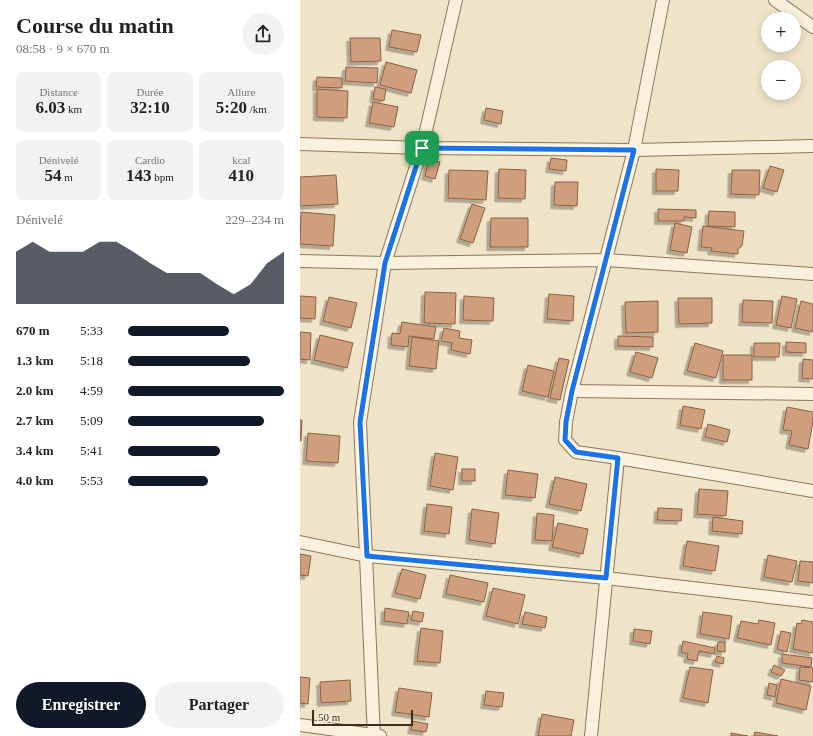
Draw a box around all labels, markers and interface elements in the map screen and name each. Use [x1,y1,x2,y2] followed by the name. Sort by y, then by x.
[761,12,801,100] map controls
[761,12,801,52] button: +
[16,13,174,38] text: Course du matin
[242,13,284,55] button: share
[16,41,110,56] text: 08:58 · 9 × 670 m
[761,60,801,100] button: −
[39,86,78,98] text: Distance
[137,86,163,98] text: Durée
[227,86,255,98] text: Allure
[35,98,65,117] text: 6.03
[130,98,170,117] text: 32:10
[216,98,247,117] text: 5:20
[65,103,82,115] text: km
[247,103,267,115] text: /km
[405,131,439,165] pin
[411,137,433,159] icon: arrive
[39,154,79,166] text: Dénivelé
[135,154,165,166] text: Cardio
[232,154,250,166] text: kcal
[45,166,62,185] text: 54
[126,166,152,185] text: 143
[229,166,254,185] text: 410
[62,171,73,183] text: m
[152,171,174,183] text: bpm
[16,212,63,227] text: Dénivelé
[225,212,284,227] text: 229–234 m
[16,323,50,338] text: 670 m
[80,323,103,338] text: 5:33
[16,353,54,368] text: 1.3 km
[80,353,103,368] text: 5:18
[16,383,54,398] text: 2.0 km
[80,383,103,398] text: 4:59
[16,413,54,428] text: 2.7 km
[80,413,103,428] text: 5:09
[16,443,54,458] text: 3.4 km
[80,443,103,458] text: 5:41
[16,473,54,488] text: 4.0 km
[80,473,103,488] text: 5:53
[16,682,146,728] button: Enregistrer
[154,682,284,728] button: Partager
[312,708,413,727] scale bar
[318,711,340,723] text: 50 m

